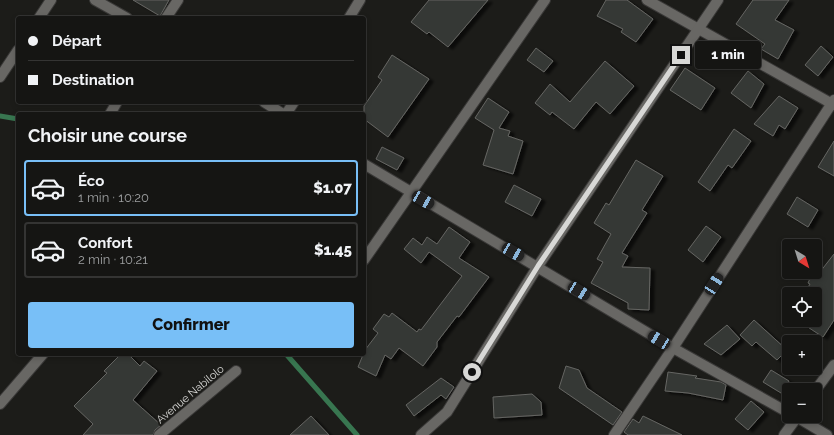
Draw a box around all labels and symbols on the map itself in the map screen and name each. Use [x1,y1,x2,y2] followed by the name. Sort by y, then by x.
[695,41,761,69] callout: 1 min
[672,46,690,64] route end
[410,189,436,211] car
[782,239,822,279] north arrow
[500,241,526,263] car
[702,271,726,297] car
[566,280,592,302] car
[646,329,672,351] car
[154,362,227,426] street label: Avenue Nabilolo
[463,363,481,381] route start

